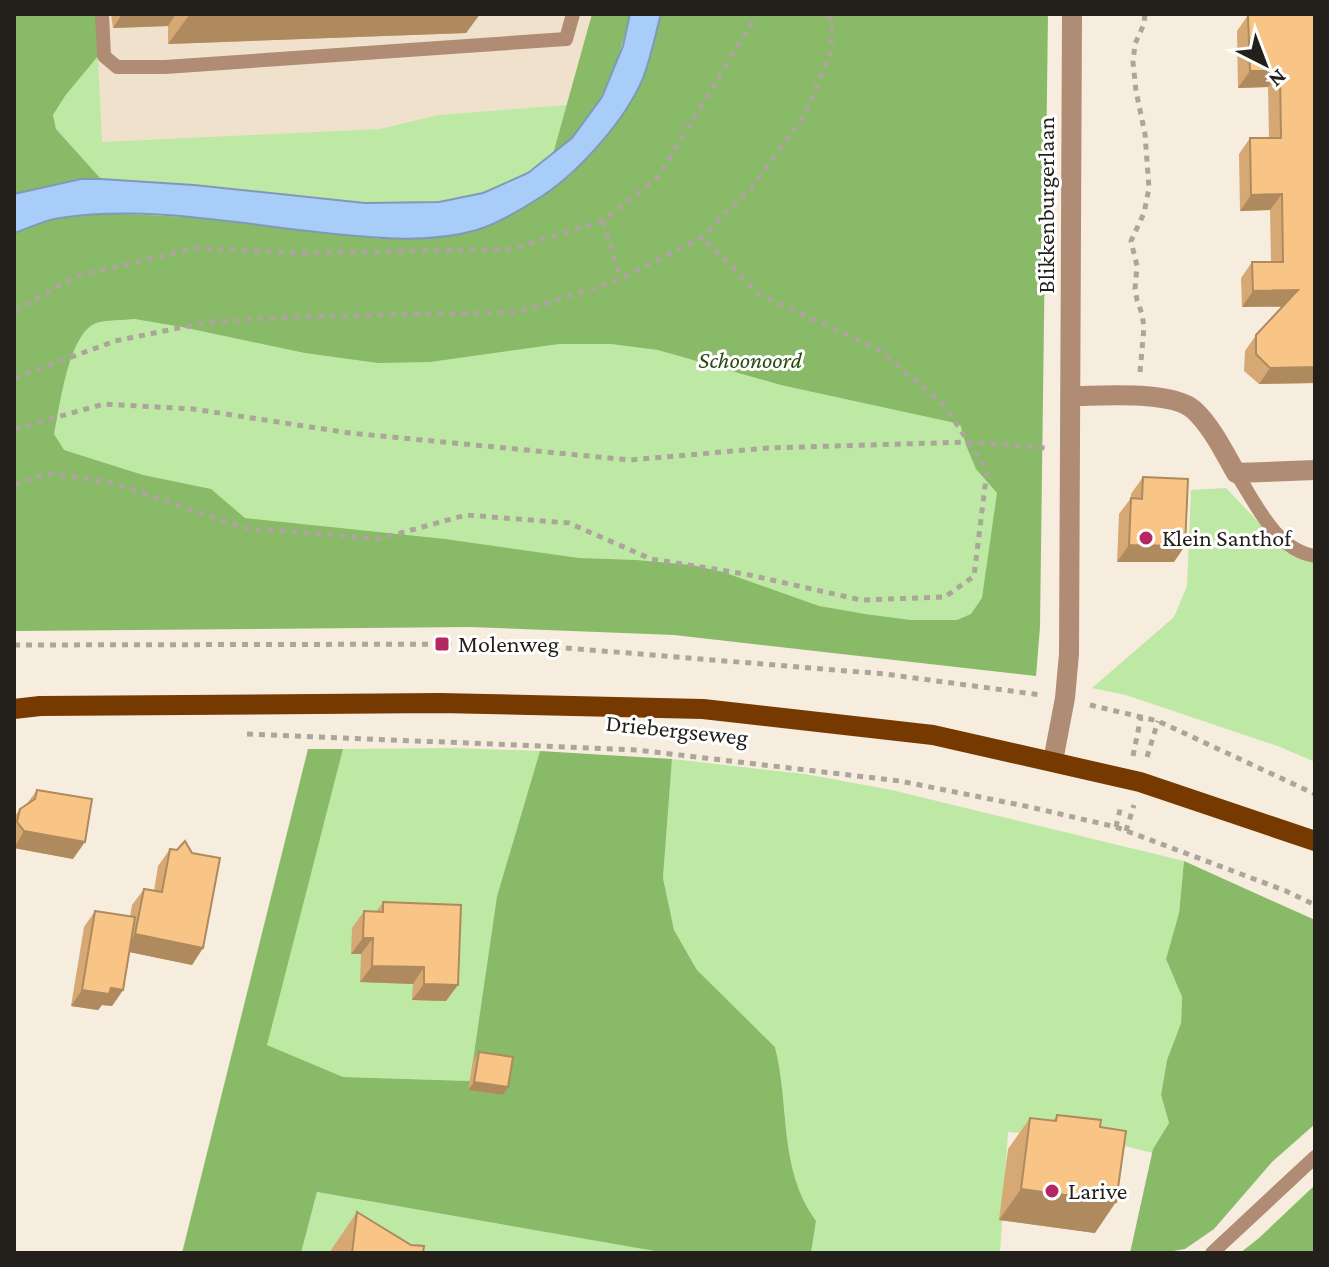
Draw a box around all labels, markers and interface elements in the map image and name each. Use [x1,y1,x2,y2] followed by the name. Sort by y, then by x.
[1225,24,1305,104] north arrow
[1264,64,1292,93] text: N
[1032,116,1059,293] street label: Blikkenburgerlaan
[698,346,802,373] park label: Schoonoord
[1162,524,1293,551] place label: Klein Santhof
[1137,529,1155,547] marker: Klein Santhof
[458,630,560,657] place label: Molenweg
[433,635,451,653] marker: Molenweg
[604,709,750,750] street label: Driebergseweg
[1068,1177,1127,1204] place label: Larive
[1043,1182,1061,1200] marker: Larive

